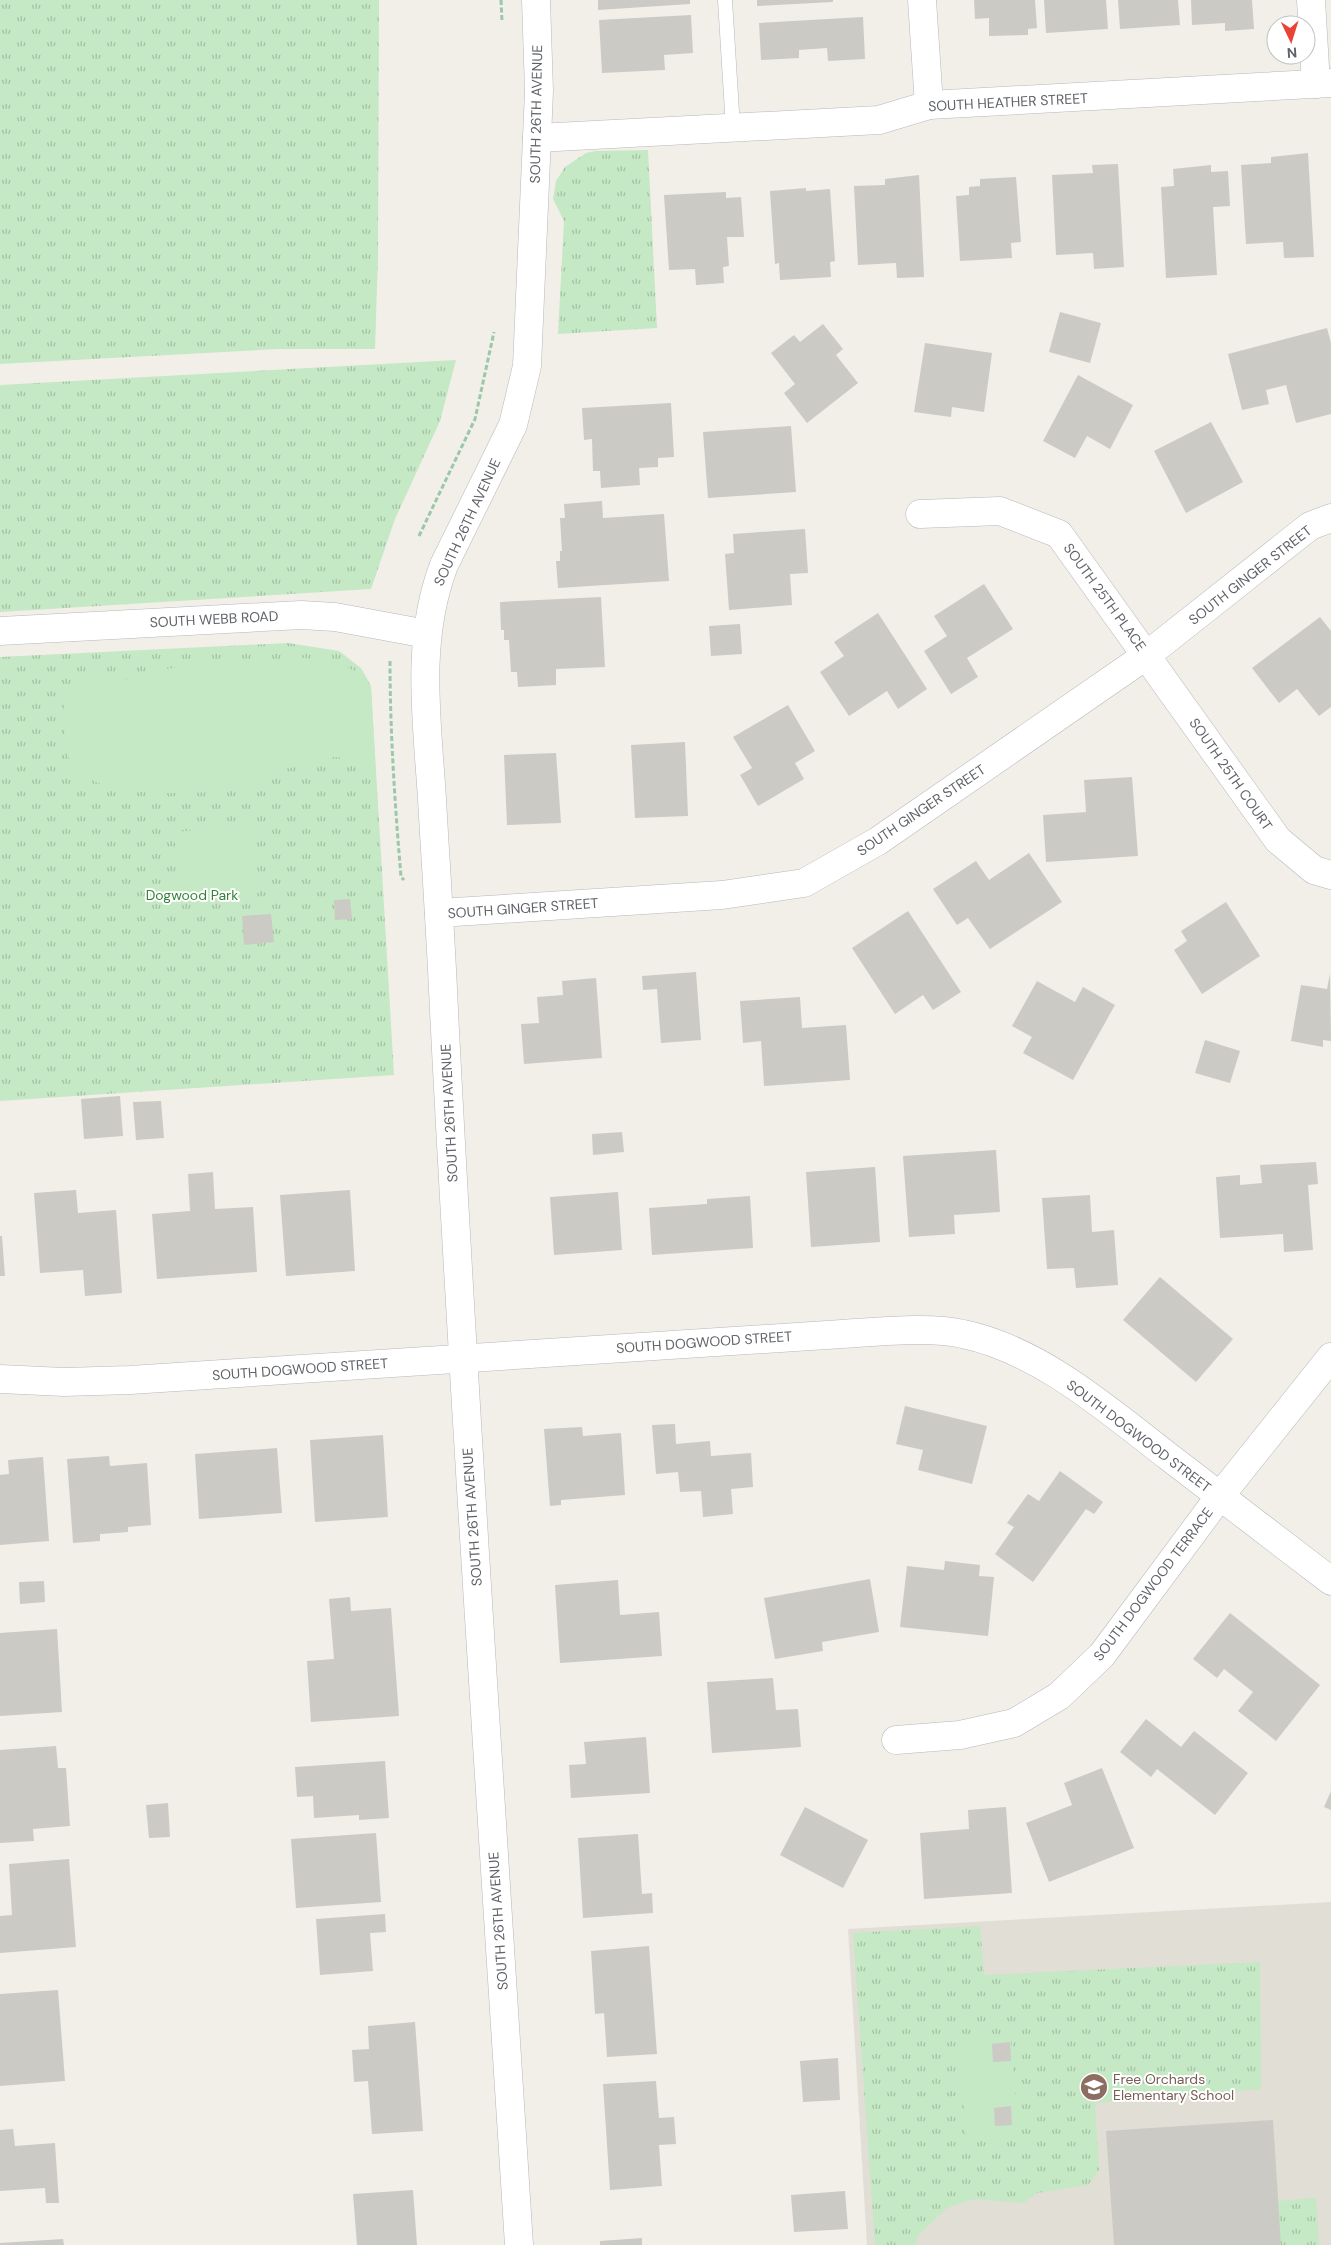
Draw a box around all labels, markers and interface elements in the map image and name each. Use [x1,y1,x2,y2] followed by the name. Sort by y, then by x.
[1266,15,1316,65] north arrow
[526,44,546,183] street label: SOUTH 26TH AVENUE
[1286,44,1298,62] text: N
[928,89,1088,115] street label: SOUTH HEATHER STREET
[430,455,505,589] street label: SOUTH 26TH AVENUE
[1185,521,1315,629] street label: SOUTH GINGER STREET
[1060,540,1150,654] street label: SOUTH 25TH PLACE
[149,607,279,631] street label: SOUTH WEBB ROAD
[1186,714,1277,834] street label: SOUTH 25TH COURT
[853,760,989,860] street label: SOUTH GINGER STREET
[146,886,238,904] park label: Dogwood Park
[447,894,599,922] street label: SOUTH GINGER STREET
[436,1043,462,1183] street label: SOUTH 26TH AVENUE
[615,1327,793,1357] street label: SOUTH DOGWOOD STREET
[211,1354,389,1384] street label: SOUTH DOGWOOD STREET
[1063,1376,1215,1496] street label: SOUTH DOGWOOD STREET
[458,1447,486,1587] street label: SOUTH 26TH AVENUE
[1089,1504,1217,1664] street label: SOUTH DOGWOOD TERRACE
[484,1851,512,1991] street label: SOUTH 26TH AVENUE
[1113,2070,1234,2104] place label: Free Orchards Elementary School
[1079,2072,1109,2102] school or university icon: Free Orchards Elementary School

